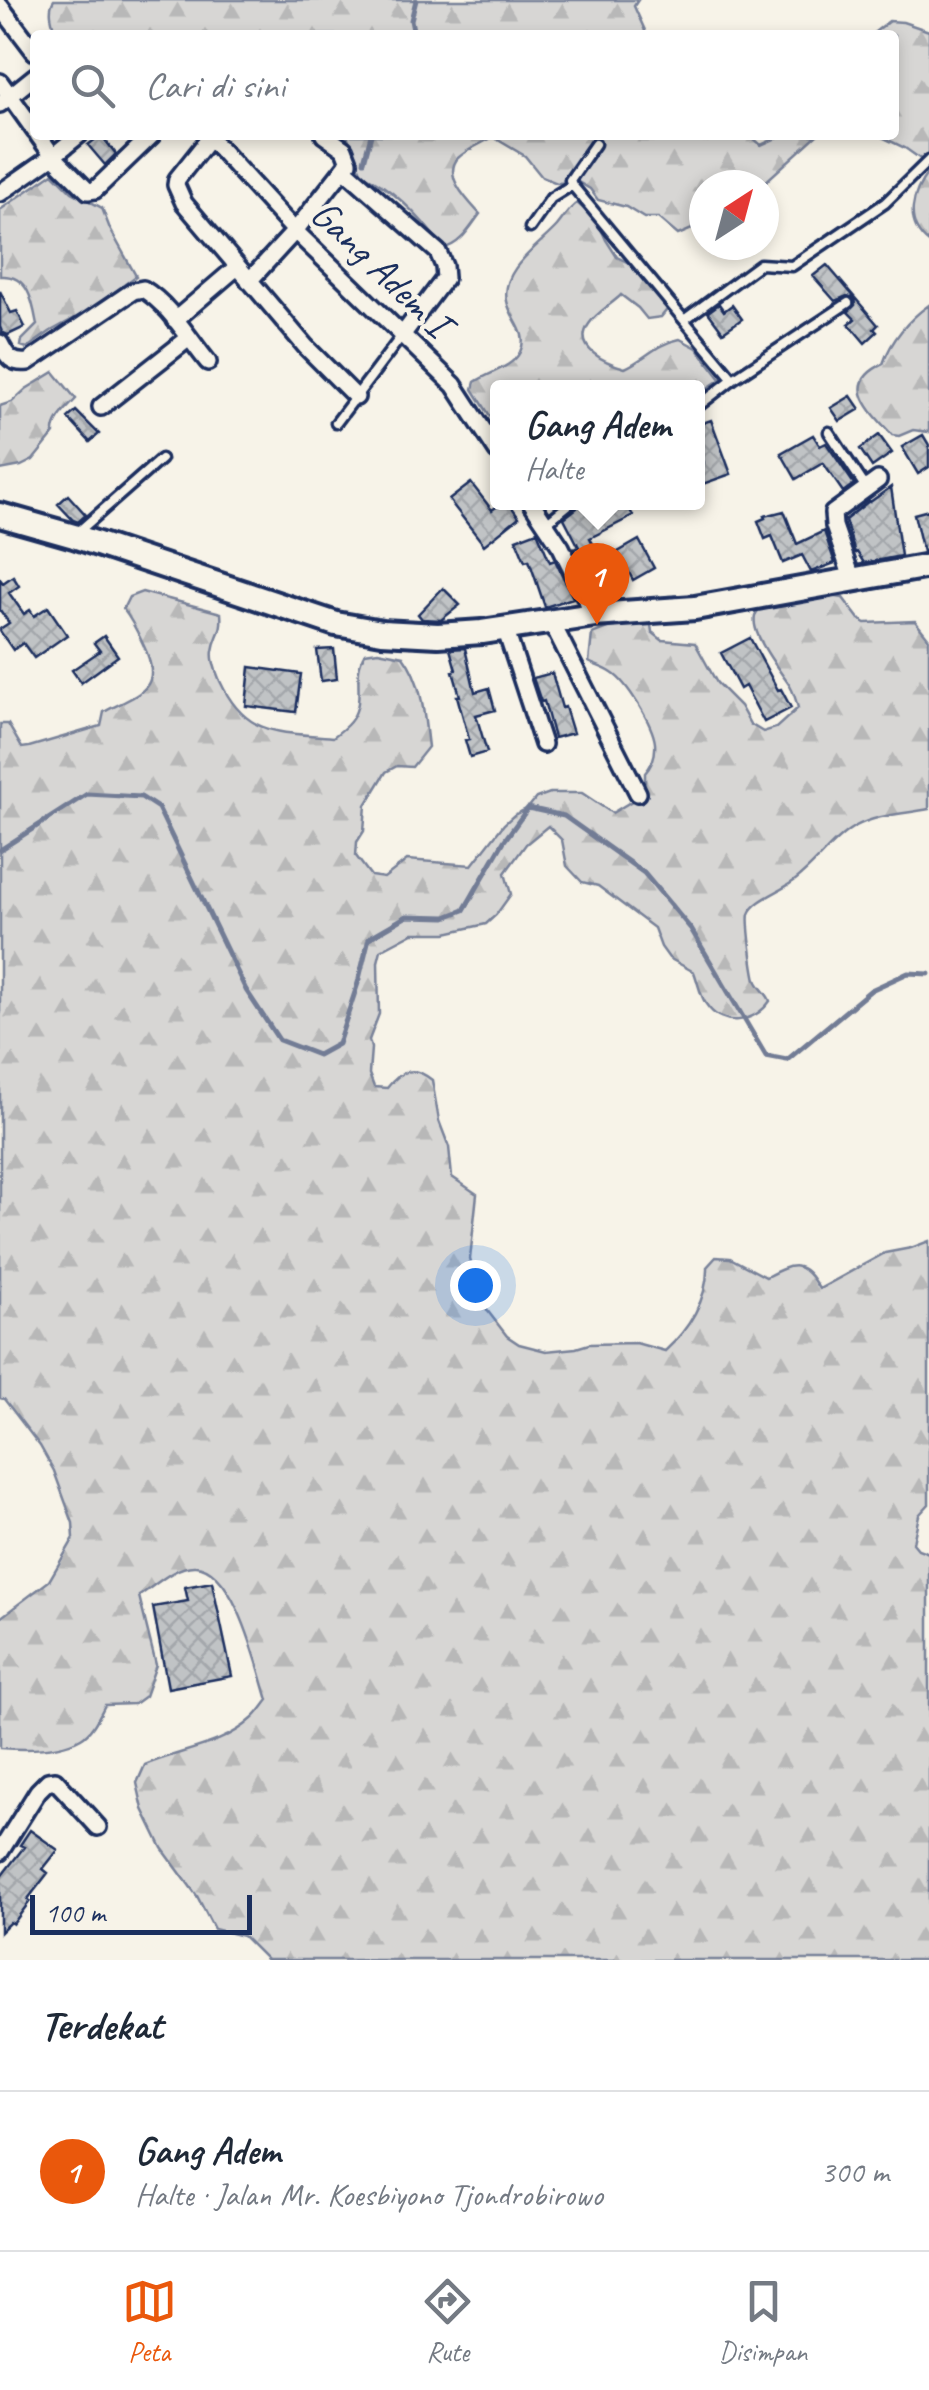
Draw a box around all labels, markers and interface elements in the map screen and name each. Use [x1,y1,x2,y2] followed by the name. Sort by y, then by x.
[30,30,899,140] search box
[65,58,120,113] icon: search
[145,62,285,109] text: Cari di sini
[689,170,779,260] north arrow
[300,189,467,353] street label: Gang Adem I
[490,380,705,510] popup
[525,401,670,448] text: Gang Adem
[525,448,583,489] text: Halte
[564,542,630,625] pin: 1
[450,1260,501,1311] your location
[30,1890,252,1934] scale bar
[45,1895,105,1930] text: 100 m
[40,1999,163,2052] text: Terdekat
[135,2127,280,2174] text: Gang Adem
[65,2151,80,2192] text: 1
[820,2151,889,2192] text: 300 m
[135,2174,603,2215] text: Halte · Jalan Mr. Koesbiyono Tjondrobirowo
[122,2274,177,2369] tab: Peta
[420,2274,475,2369] tab: Rute
[719,2274,807,2369] tab: Disimpan

